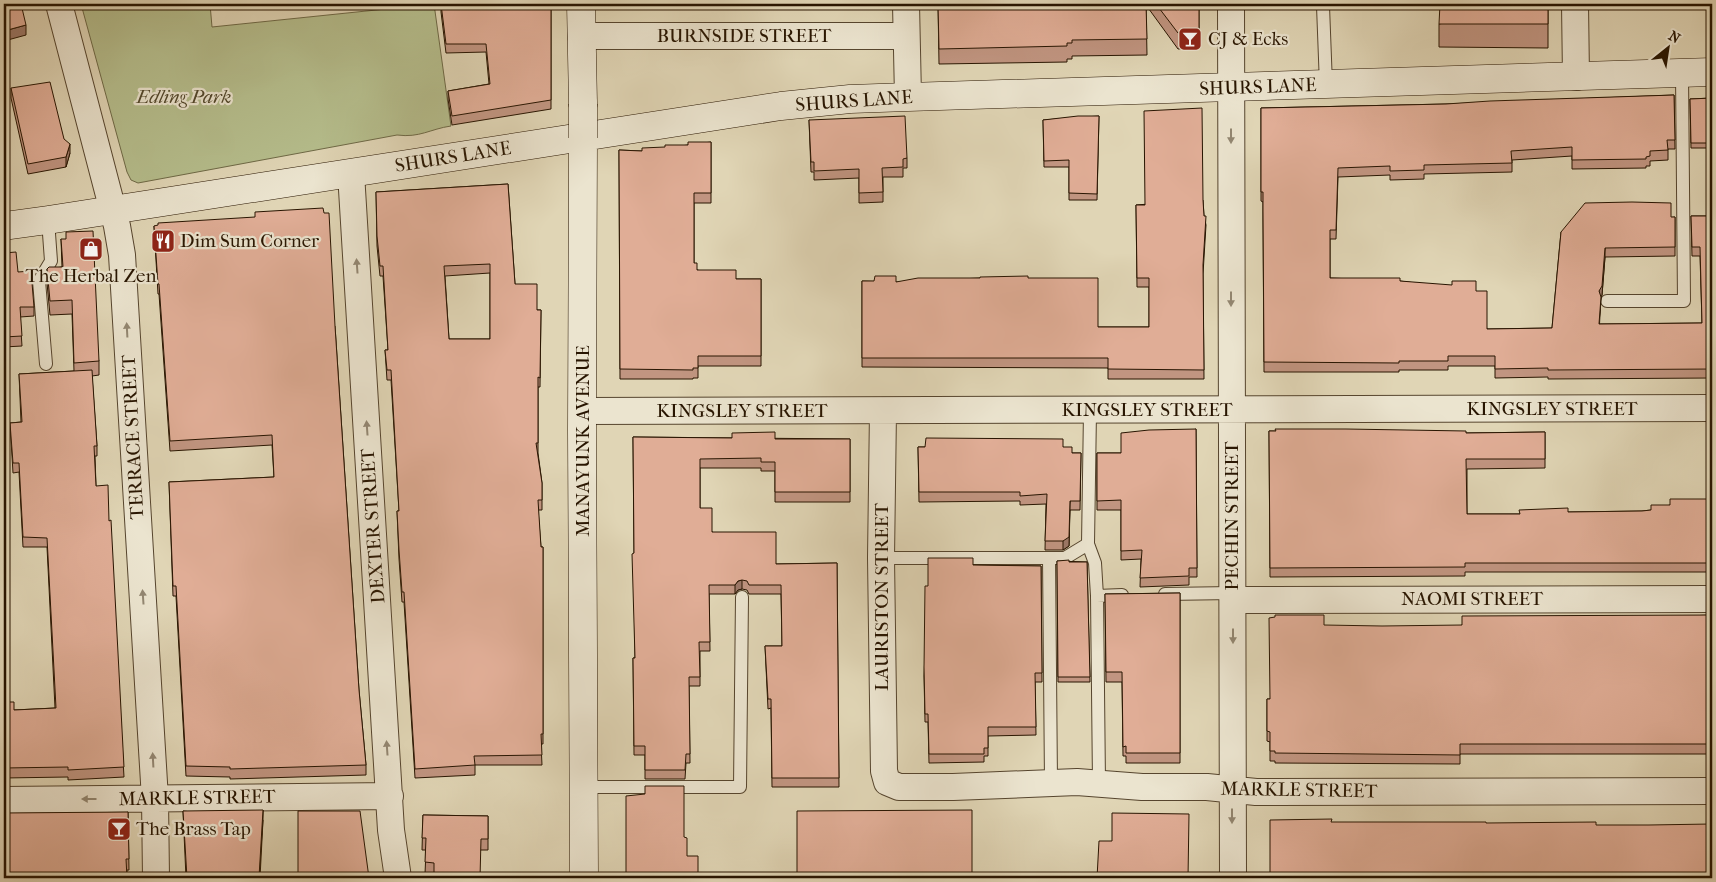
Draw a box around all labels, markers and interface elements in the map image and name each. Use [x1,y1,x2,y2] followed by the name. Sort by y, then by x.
[1644,22,1694,72] north arrow
[657,25,831,47] street label: BURNSIDE STREET
[1177,26,1203,52] bar icon: CJ & Ecks
[1665,27,1683,47] text: N
[1208,28,1288,50] place label: CJ & Ecks
[1199,74,1317,100] street label: SHURS LANE
[136,86,232,108] park label: Edling Park
[795,86,914,116] street label: SHURS LANE
[1227,128,1235,144] one-way arrow
[393,137,513,177] street label: SHURS LANE
[150,228,176,254] restaurant icon: Dim Sum Corner
[180,230,320,252] place label: Dim Sum Corner
[78,236,104,262] shop icon: The Herbal Zen
[352,258,360,274] one-way arrow
[26,265,156,287] place label: The Herbal Zen
[1228,291,1236,307] one-way arrow
[122,322,130,338] one-way arrow
[572,345,594,537] street label: MANAYUNK AVENUE
[118,354,148,520] street label: TERRACE STREET
[1466,398,1638,420] street label: KINGSLEY STREET
[1061,399,1233,421] street label: KINGSLEY STREET
[656,400,828,422] street label: KINGSLEY STREET
[362,420,370,436] one-way arrow
[1221,441,1243,591] street label: PECHIN STREET
[357,448,389,604] street label: DEXTER STREET
[871,503,893,691] street label: LAURISTON STREET
[1401,588,1543,610] street label: NAOMI STREET
[139,589,147,605] one-way arrow
[1229,628,1237,644] one-way arrow
[382,739,390,755] one-way arrow
[148,751,156,767] one-way arrow
[1220,778,1378,802] street label: MARKLE STREET
[118,786,276,810] street label: MARKLE STREET
[81,795,97,803] one-way arrow
[1228,808,1236,824] one-way arrow
[106,816,132,842] bar icon: The Brass Tap
[136,818,251,840] place label: The Brass Tap

